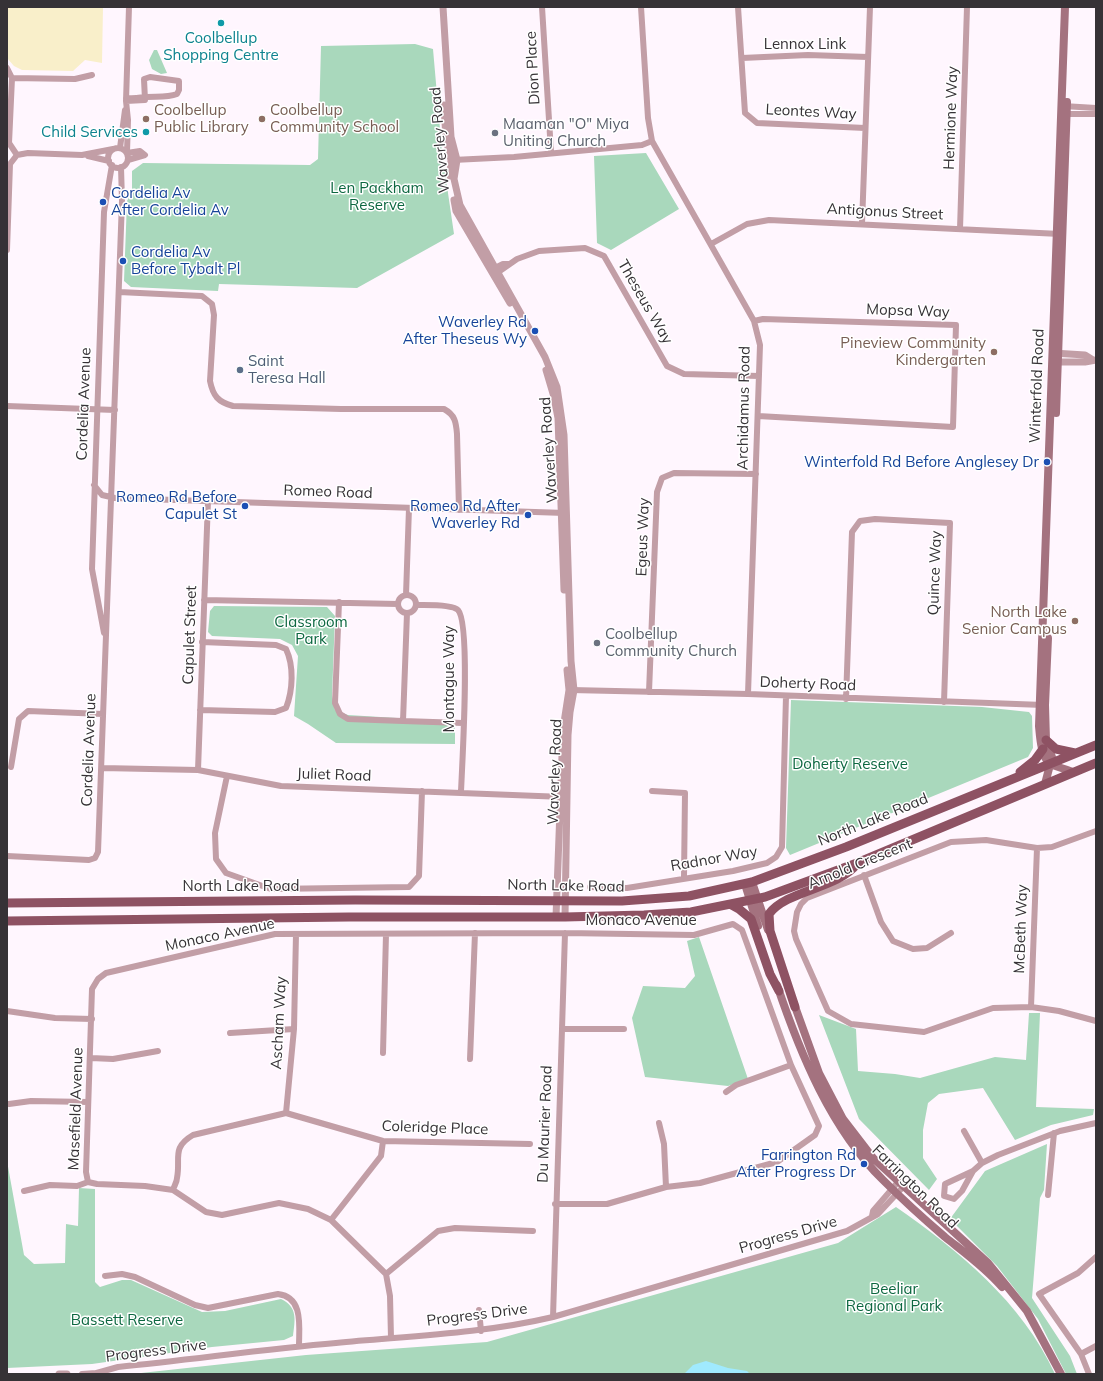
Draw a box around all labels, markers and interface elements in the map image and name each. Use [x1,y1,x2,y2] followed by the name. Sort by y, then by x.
[216,18,226,28] marker: Coolbellup Shopping Centre
[163,29,279,64] place label: Coolbellup Shopping Centre
[522,31,544,105] street label: Dion Place
[764,35,846,53] street label: Lennox Link
[940,66,962,170] street label: Hermione Way
[426,86,454,194] street label: Waverley Road
[154,101,249,136] place label: Coolbellup Public Library
[270,101,399,136] place label: Coolbellup Community School
[765,101,857,123] street label: Leontes Way
[141,114,151,124] marker: Coolbellup Public Library
[257,114,267,124] marker: Coolbellup Community School
[503,115,629,150] place label: Maaman "O" Miya Uniting Church
[41,123,138,141] place label: Child Services
[141,127,151,137] marker: Child Services
[490,128,500,138] marker: Maaman "O" Miya Uniting Church
[330,179,424,214] park label: Len Packham Reserve
[111,184,229,219] place label: Cordelia Av After Cordelia Av
[98,197,108,207] marker: Cordelia Av After Cordelia Av
[826,200,944,224] street label: Antigonus Street
[131,243,240,278] place label: Cordelia Av Before Tybalt Pl
[118,256,128,266] marker: Cordelia Av Before Tybalt Pl
[614,257,676,347] street label: Theseus Way
[866,301,950,321] street label: Mopsa Way
[403,313,527,348] place label: Waverley Rd After Theseus Wy
[530,326,540,336] marker: Waverley Rd After Theseus Wy
[1026,328,1048,444] street label: Winterfold Road
[840,334,986,369] place label: Pineview Community Kindergarten
[734,346,754,470] street label: Archidamus Road
[73,347,95,461] street label: Cordelia Avenue
[989,347,999,357] marker: Pineview Community Kindergarten
[248,352,326,387] place label: Saint Teresa Hall
[235,365,245,375] marker: Saint Teresa Hall
[536,396,562,504] street label: Waverley Road
[804,453,1039,471] place label: Winterfold Rd Before Anglesey Dr
[1042,457,1052,467] marker: Winterfold Rd Before Anglesey Dr
[283,481,373,503] street label: Romeo Road
[116,488,237,523] place label: Romeo Rd Before Capulet St
[410,497,520,532] place label: Romeo Rd After Waverley Rd
[633,497,653,577] street label: Egeus Way
[240,501,250,511] marker: Romeo Rd Before Capulet St
[523,510,533,520] marker: Romeo Rd After Waverley Rd
[925,530,945,616] street label: Quince Way
[179,585,201,685] street label: Capulet Street
[962,603,1067,638] place label: North Lake Senior Campus
[274,613,348,648] park label: Classroom Park
[1070,616,1080,626] marker: North Lake Senior Campus
[605,625,737,660] place label: Coolbellup Community Church
[440,626,458,732] street label: Montague Way
[592,638,602,648] marker: Coolbellup Community Church
[759,673,857,695] street label: Doherty Road
[78,693,100,807] street label: Cordelia Avenue
[544,718,566,826] street label: Waverley Road
[792,755,908,773] park label: Doherty Reserve
[296,765,372,785] street label: Juliet Road
[815,790,931,850] street label: North Lake Road
[805,835,915,893] street label: Arnold Crescent
[669,843,759,875] street label: Radnor Way
[507,876,625,896] street label: North Lake Road
[182,877,300,895] street label: North Lake Road
[1010,884,1032,974] street label: McBeth Way
[585,911,697,929] street label: Monaco Avenue
[164,915,276,955] street label: Monaco Avenue
[268,976,290,1070] street label: Ascham Way
[65,1047,87,1171] street label: Masefield Avenue
[534,1065,556,1183] street label: Du Maurier Road
[381,1117,489,1139] street label: Coleridge Place
[868,1141,962,1233] street label: Farrington Road
[736,1146,856,1181] place label: Farrington Rd After Progress Dr
[859,1159,869,1169] marker: Farrington Rd After Progress Dr
[737,1212,839,1258] street label: Progress Drive
[846,1280,942,1315] park label: Beeliar Regional Park
[426,1300,528,1330] street label: Progress Drive
[71,1311,183,1329] park label: Bassett Reserve
[105,1336,207,1366] street label: Progress Drive

